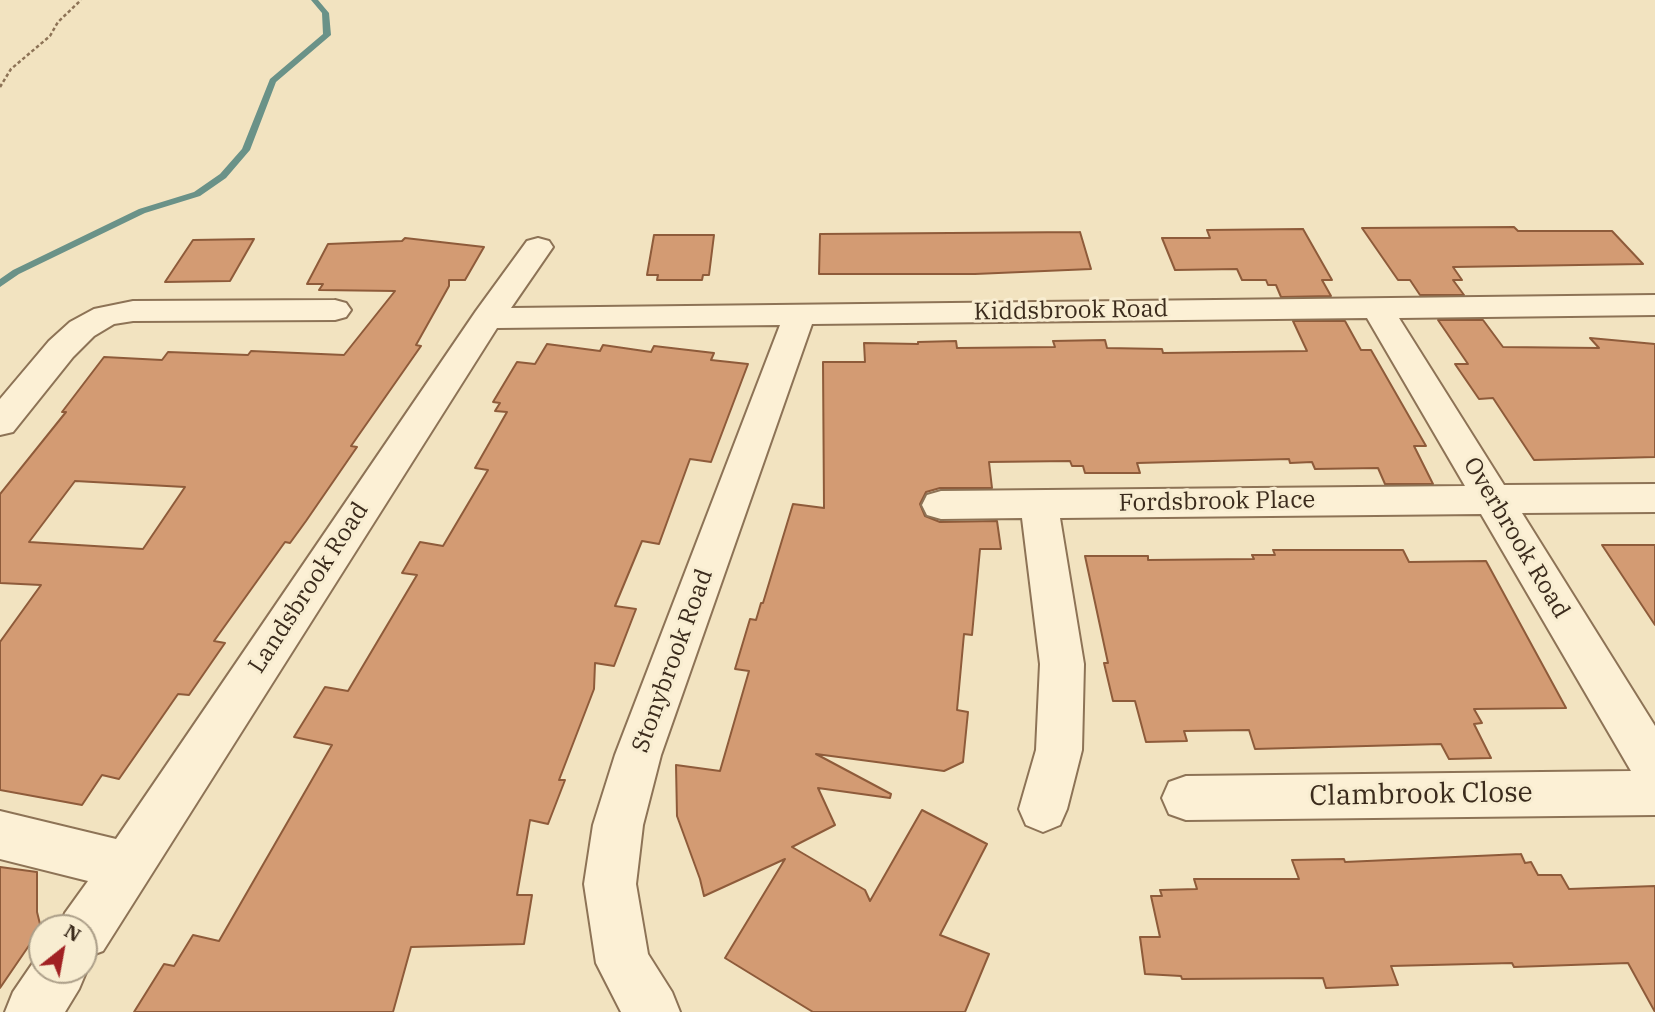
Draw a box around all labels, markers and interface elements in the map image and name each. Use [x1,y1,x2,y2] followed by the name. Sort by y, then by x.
[973,295,1169,327] street label: Kiddsbrook Road
[1457,452,1575,624] street label: Overbrook Road
[1118,486,1316,518] street label: Fordsbrook Place
[243,497,375,679] street label: Landsbrook Road
[626,565,720,757] street label: Stonybrook Road
[1309,776,1533,814] street label: Clambrook Close
[28,914,98,984] north arrow
[60,919,85,947] text: N

